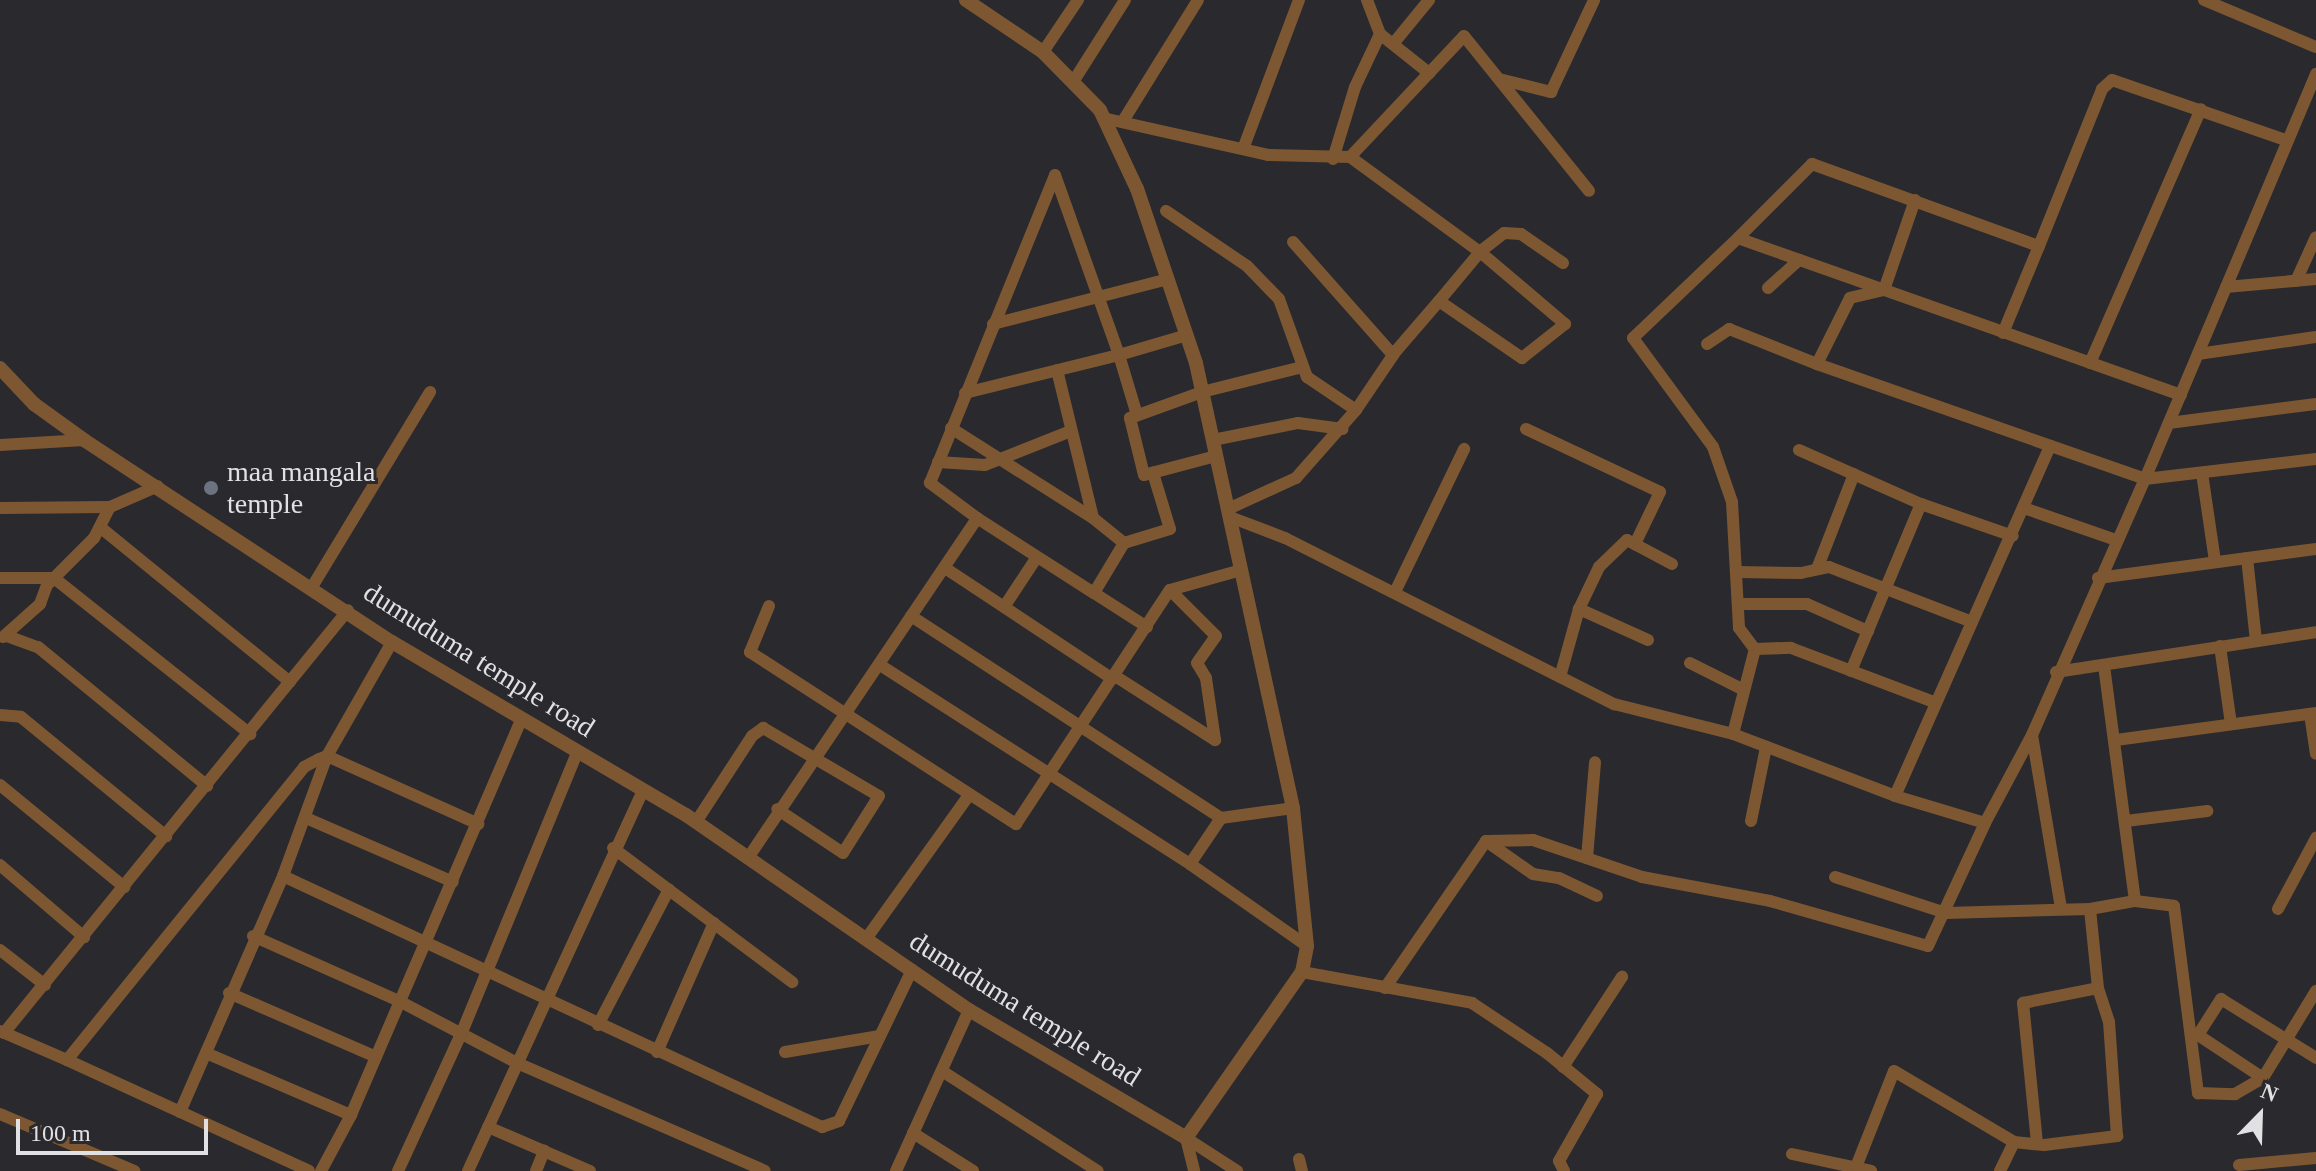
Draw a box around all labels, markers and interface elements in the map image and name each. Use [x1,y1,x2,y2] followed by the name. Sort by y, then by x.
[227,455,375,521] place label: maa mangala temple
[202,479,220,497] marker: maa mangala temple
[357,575,601,745] street label: dumuduma temple road
[903,924,1147,1094] street label: dumuduma temple road
[2220,1075,2300,1155] north arrow
[2257,1078,2282,1107] text: N
[20,1103,212,1153] scale bar
[30,1120,91,1146] text: 100 m

